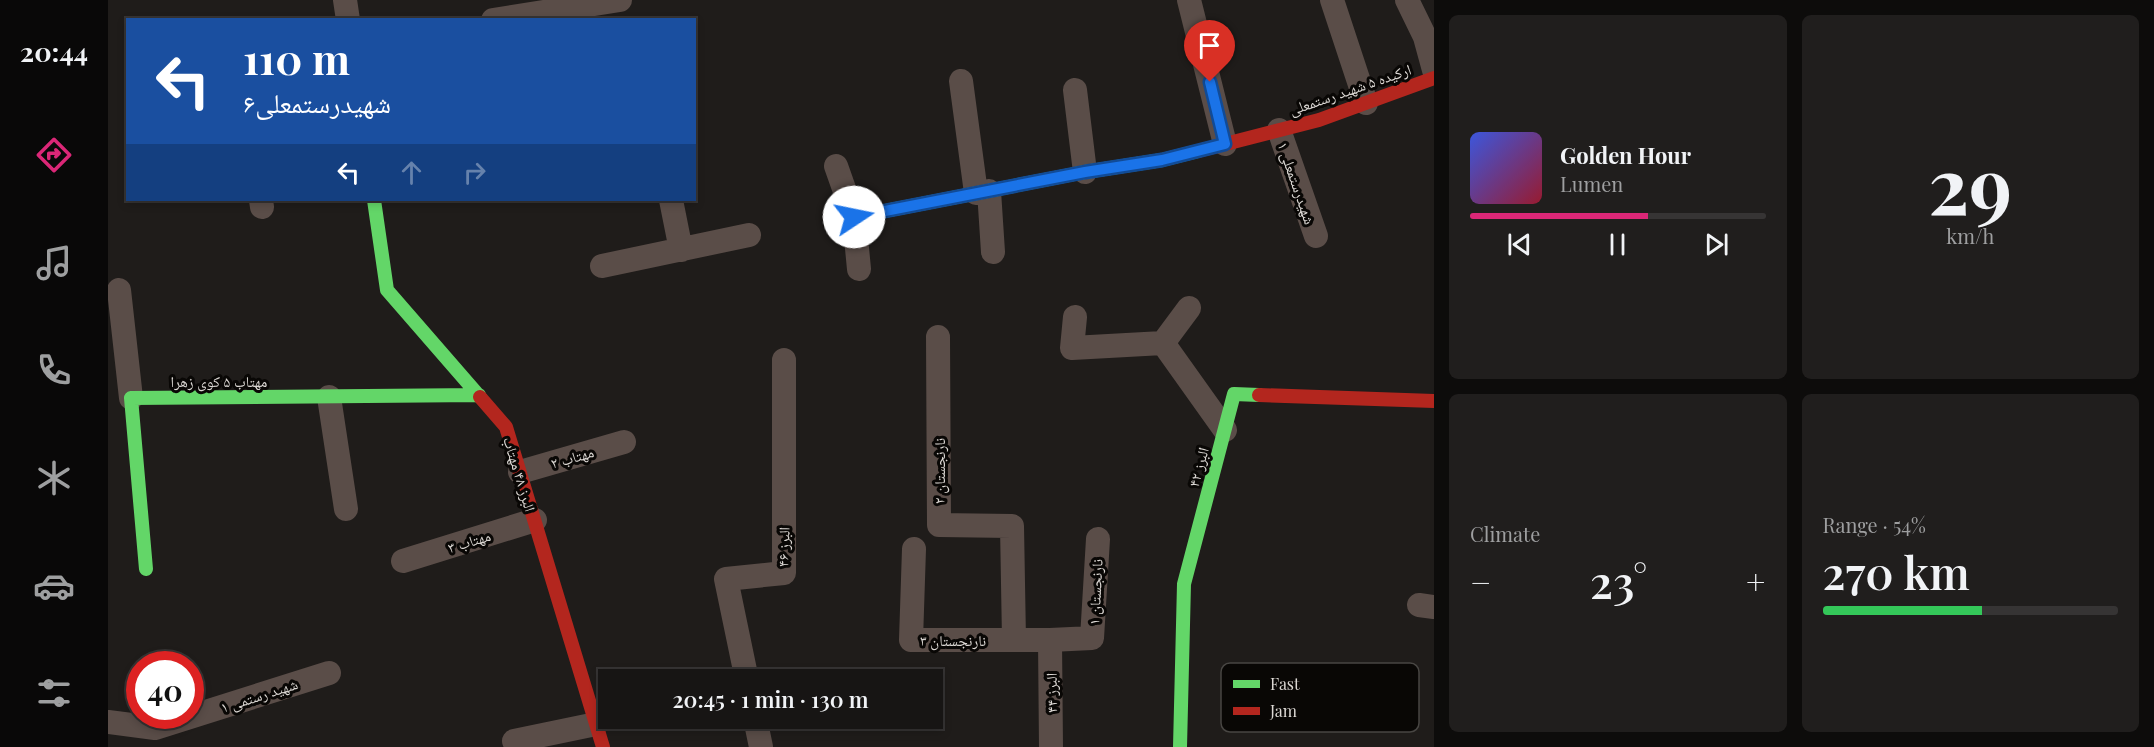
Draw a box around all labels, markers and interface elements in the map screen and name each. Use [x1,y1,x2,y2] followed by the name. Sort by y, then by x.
[1184,20,1235,82] pin
[1193,29,1226,62] icon: arrive
[243,30,350,86] text: 110 m
[20,33,88,69] text: 20:44
[144,42,222,120] icon: left
[1286,59,1414,120] street label: ارکیده ۵ شهید رستمعلی
[243,84,391,120] text: شهیدرستمعلی۶
[1928,131,2012,235] text: 29
[33,134,75,176] icon: directions
[1273,139,1321,227] street label: شهیدرستمعلی ۱
[1560,140,1691,170] text: Golden Hour
[332,156,365,189] icon: left
[395,156,428,189] icon: ahead
[458,156,491,189] icon: right
[1560,170,1623,197] text: Lumen
[822,185,886,249] position arrow
[1946,222,1994,249] text: km/h
[1503,228,1536,261] icon: previous
[1601,228,1634,261] icon: pause
[1700,228,1733,261] icon: next
[33,242,75,284] icon: music
[33,349,75,391] icon: phone
[171,371,268,392] street label: مهتاب ۵ کوی زهرا
[499,434,541,514] street label: البرز ۴۸ مهتاب
[929,438,950,504] street label: نارنجستان ۲
[548,441,596,473] street label: مهتاب ۲
[1183,445,1213,489] street label: البرز ۴۲
[33,457,75,499] icon: climate
[1823,511,1926,538] text: Range · 54%
[1470,520,1540,547] text: Climate
[445,525,493,557] street label: مهتاب ۳
[772,527,794,567] street label: البرز ۴۶
[1823,541,1970,601] text: 270 km
[1590,550,1647,610] text: 23°
[1083,558,1108,626] street label: نارنجستان ۱
[1470,559,1491,603] text: −
[1746,559,1765,603] text: +
[33,565,75,607] icon: car
[920,630,986,651] street label: نارنجستان ۳
[126,651,204,729] speed limit sign: 40
[1221,663,1419,732] legend
[33,672,75,714] icon: filters
[218,673,300,718] street label: شهید رستمی ۱
[1041,673,1061,713] street label: البرز ۴۴
[1270,673,1300,694] text: Fast
[672,684,869,714] text: 20:45 · 1 min · 130 m
[1269,700,1297,721] text: Jam

